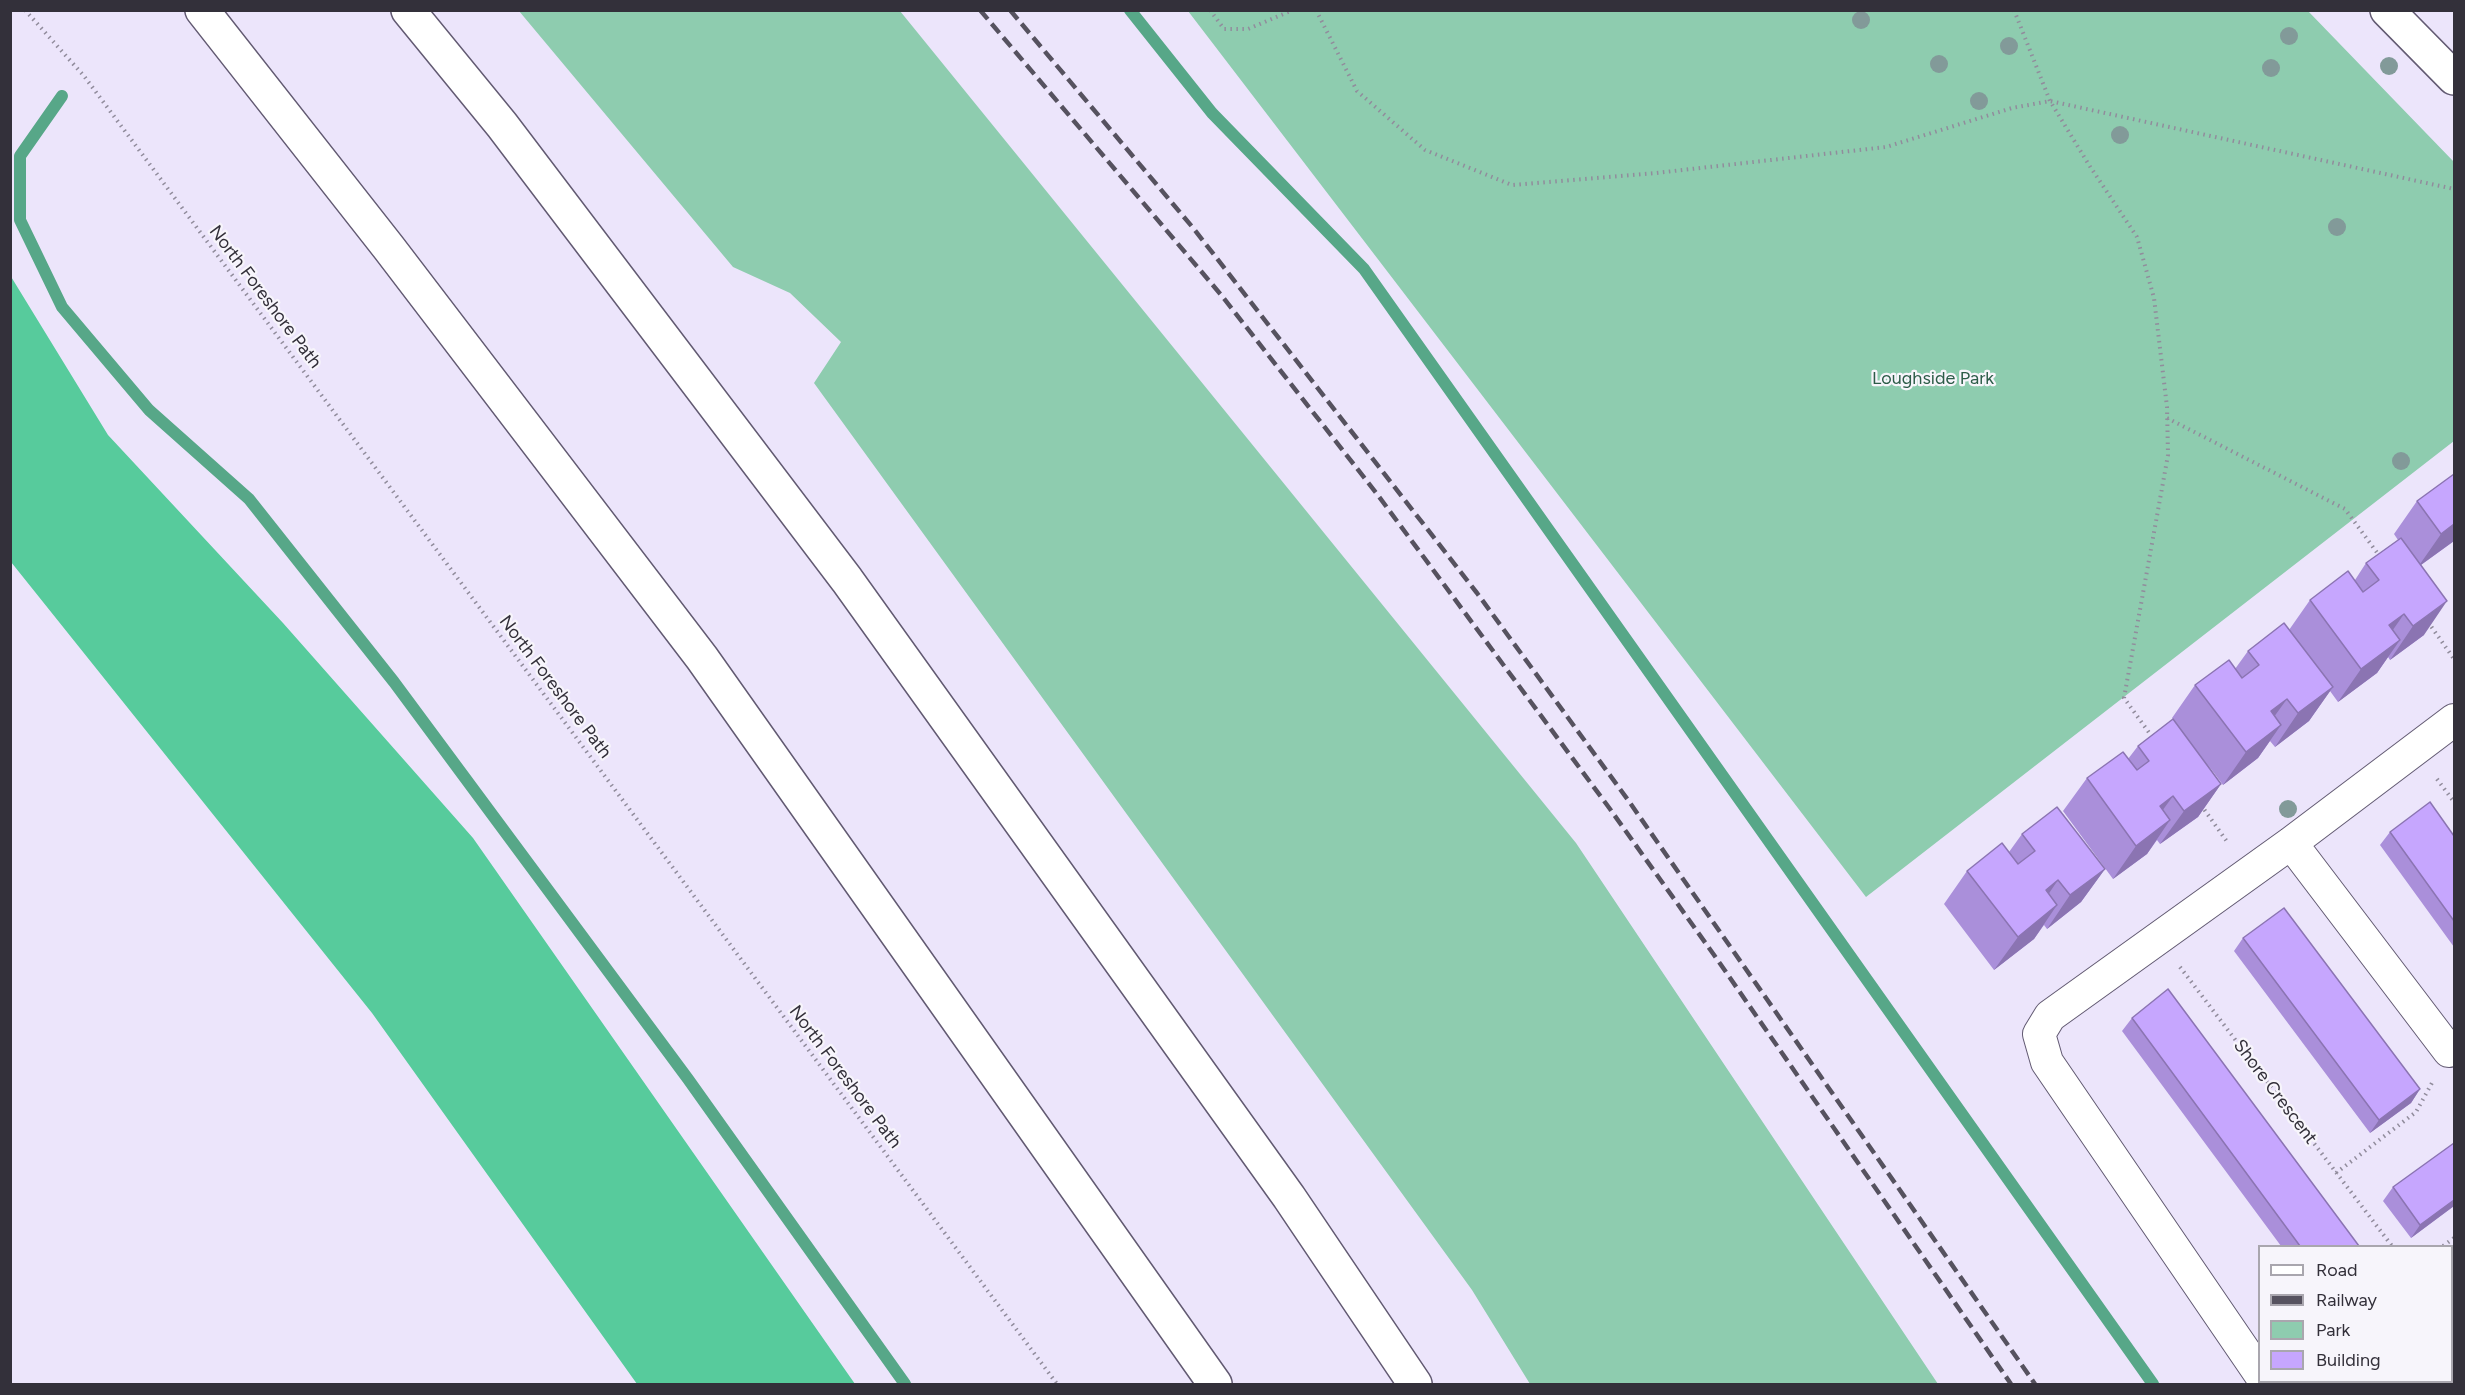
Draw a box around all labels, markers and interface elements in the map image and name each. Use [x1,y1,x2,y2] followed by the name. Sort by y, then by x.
[204,221,326,373] street label: North Foreshore Path
[1872,368,1994,390] park label: Loughside Park
[494,611,616,763] street label: North Foreshore Path
[784,1001,906,1153] street label: North Foreshore Path
[2229,1035,2321,1149] street label: Shore Crescent
[2258,1245,2453,1383] legend
[2316,1259,2357,1281] text: Road
[2316,1289,2377,1311] text: Railway
[2316,1319,2350,1341] text: Park
[2316,1349,2381,1371] text: Building

